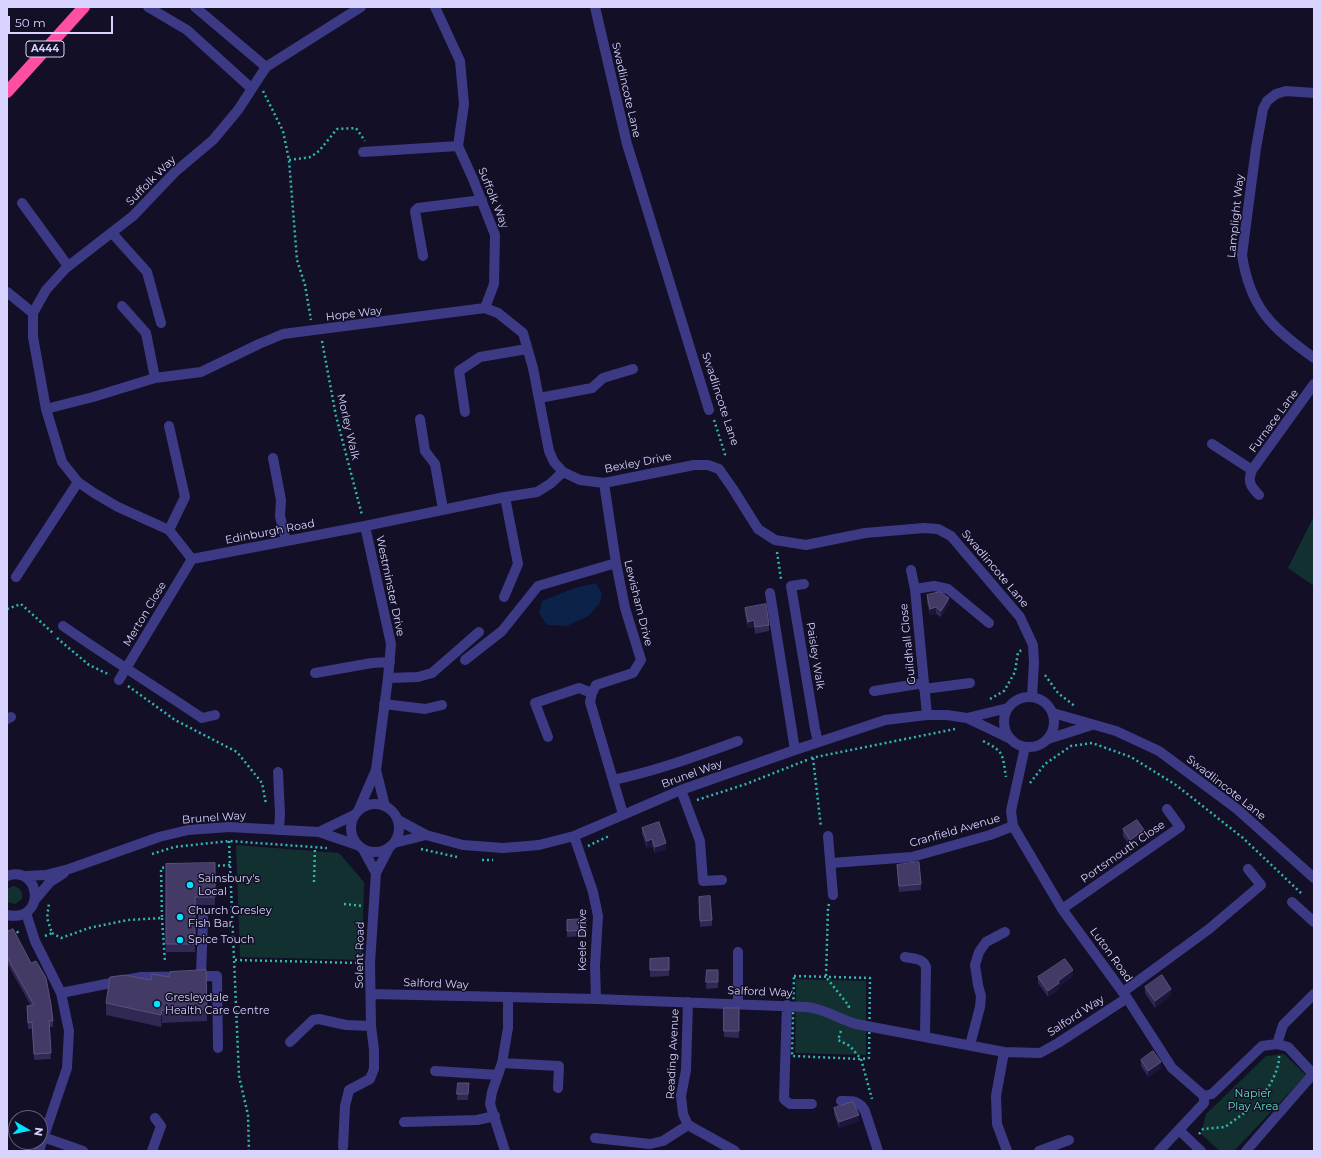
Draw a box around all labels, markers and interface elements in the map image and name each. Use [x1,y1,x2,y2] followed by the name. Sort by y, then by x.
[10,8,115,34] scale bar
[15,15,46,30] text: 50 m
[26,41,64,57] road number: A444
[609,41,643,139] street label: Swadlincote Lane
[123,153,179,209] street label: Suffolk Way
[475,166,511,230] street label: Suffolk Way
[1225,173,1247,259] street label: Lamplight Way
[325,304,383,324] street label: Hope Way
[699,351,741,447] street label: Swadlincote Lane
[1247,387,1301,455] street label: Furnace Lane
[334,393,362,461] street label: Morley Walk
[603,450,673,476] street label: Bexley Drive
[224,517,316,547] street label: Edinburgh Road
[959,528,1031,610] street label: Swadlincote Lane
[373,534,407,638] street label: Westminster Drive
[621,559,655,647] street label: Lewisham Drive
[121,579,169,649] street label: Merton Close
[897,603,919,685] street label: Guildhall Close
[803,621,827,691] street label: Paisley Walk
[1184,753,1268,823] street label: Swadlincote Lane
[660,757,724,791] street label: Brunel Way
[182,809,246,827] street label: Brunel Way
[908,812,1002,850] street label: Cranfield Avenue
[1078,818,1168,886] street label: Portsmouth Close
[198,872,260,898] place label: Sainsbury's Local
[185,880,195,890] marker: Sainsbury's Local
[188,904,272,930] place label: Church Gresley Fish Bar
[576,909,590,971] street label: Keele Drive
[175,912,185,922] marker: Church Gresley Fish Bar
[353,921,367,989] street label: Solent Road
[1087,925,1135,985] street label: Luton Road
[188,933,254,947] place label: Spice Touch
[175,935,185,945] marker: Spice Touch
[403,976,469,992] street label: Salford Way
[727,984,793,1000] street label: Salford Way
[165,991,270,1017] place label: Gresleydale Health Care Centre
[1045,993,1107,1039] street label: Salford Way
[152,999,162,1009] marker: Gresleydale Health Care Centre
[664,1008,682,1100] street label: Reading Avenue
[1227,1087,1279,1113] park label: Napier Play Area
[8,1110,48,1150] north arrow
[31,1126,46,1137] text: N

